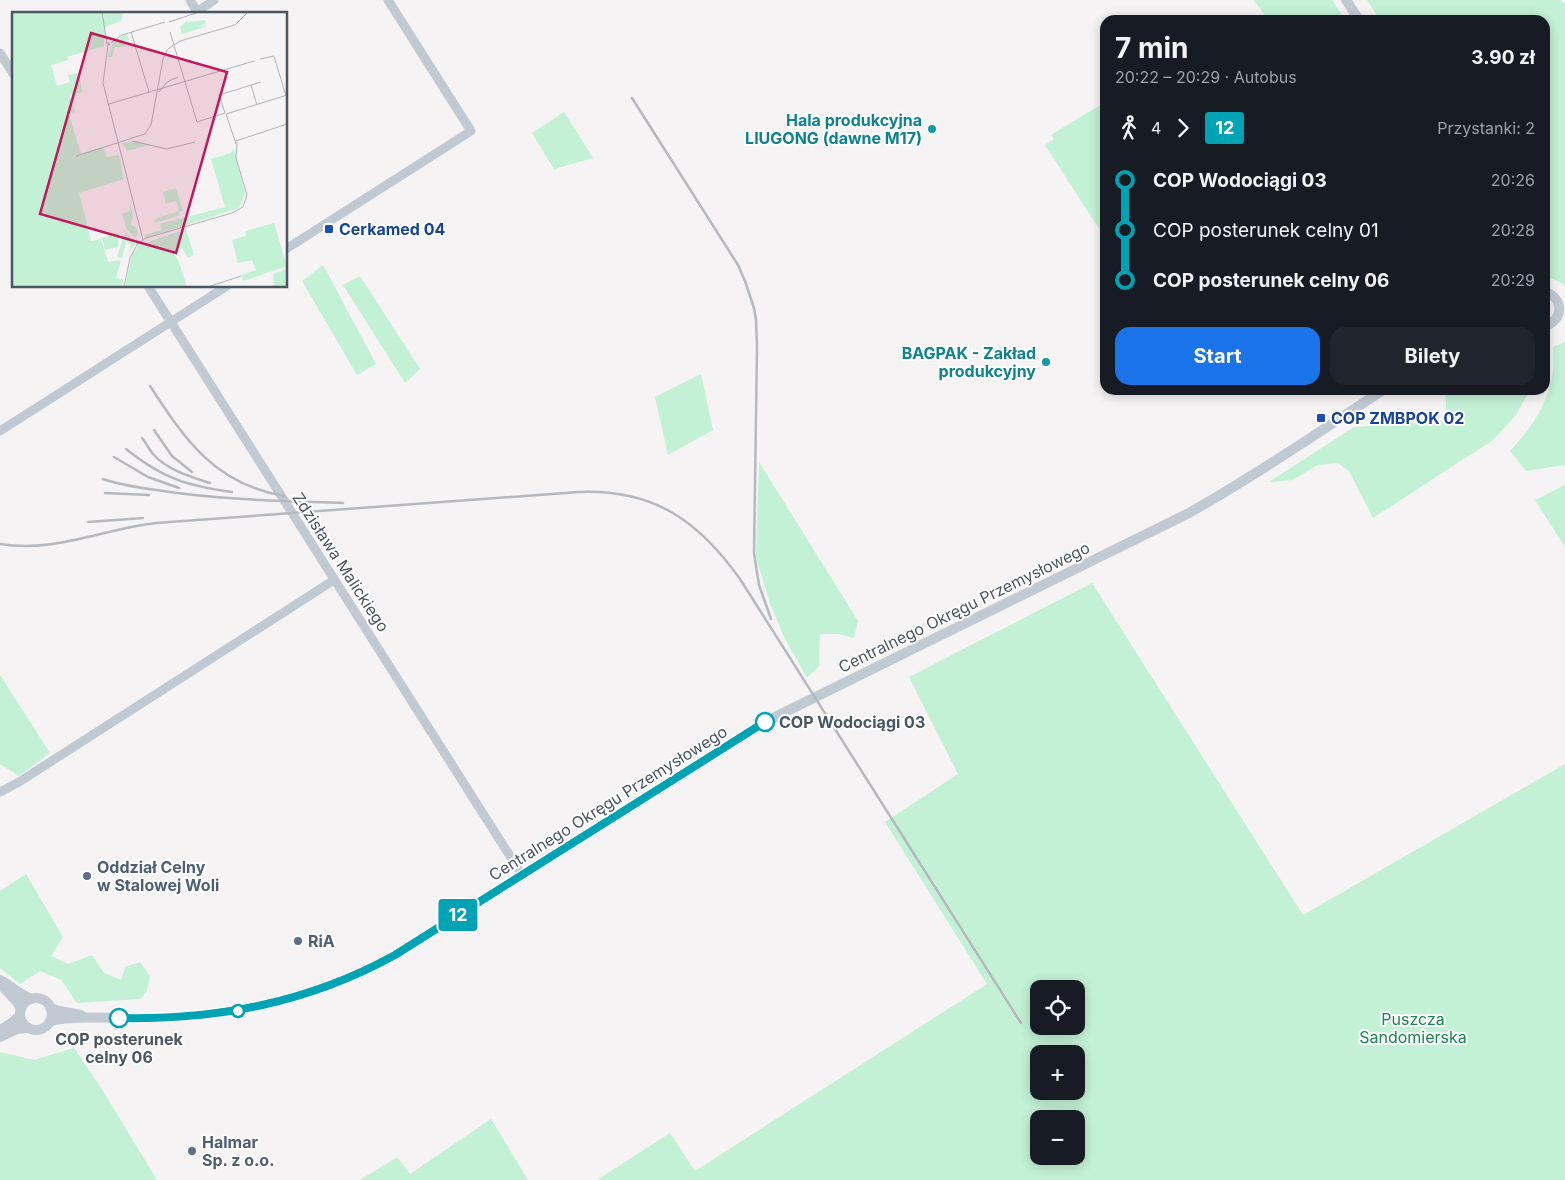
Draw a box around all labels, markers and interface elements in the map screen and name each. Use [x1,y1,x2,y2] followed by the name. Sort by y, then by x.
[12,12,288,288] inset map
[1115,31,1189,65] text: 7 min
[1471,46,1535,69] text: 3.90 zł
[1115,67,1297,87] text: 20:22 – 20:29 · Autobus
[745,110,922,148] place label: Hala produkcyjna LIUGONG (dawne M17)
[1115,114,1143,142] icon: walk
[1169,114,1197,142] icon: forward
[1215,117,1234,138] text: 12
[1151,118,1161,138] text: 4
[1437,118,1535,138] text: Przystanki: 2
[926,123,938,135] marker: Hala produkcyjna LIUGONG (dawne M17)
[1153,169,1327,192] text: COP Wodociągi 03
[1491,170,1535,190] text: 20:26
[339,219,446,239] place label: Cerkamed 04
[1153,219,1379,242] text: COP posterunek celny 01
[1491,220,1535,240] text: 20:28
[323,223,335,235] marker: Cerkamed 04
[1153,269,1389,292] text: COP posterunek celny 06
[1491,270,1535,290] text: 20:29
[1115,327,1320,385] button: Start
[1330,327,1535,385] button: Bilety
[902,343,1036,381] place label: BAGPAK - Zakład produkcyjny
[1040,356,1052,368] marker: BAGPAK - Zakład produkcyjny
[1331,408,1464,428] place label: COP ZMBPOK 02
[1315,412,1327,424] marker: COP ZMBPOK 02
[288,489,394,635] street label: Zdzisława Malickiego
[835,537,1093,677] street label: Centralnego Okręgu Przemysłowego
[755,712,775,732] marker: COP Wodociągi 03
[779,712,925,732] place label: COP Wodociągi 03
[485,721,731,885] street label: Centralnego Okręgu Przemysłowego
[97,857,219,895] place label: Oddział Celny w Stalowej Woli
[81,870,93,882] marker: Oddział Celny w Stalowej Woli
[436,899,480,931] line badge: 12
[448,904,468,925] text: 12
[308,931,335,951] place label: RiA
[292,935,304,947] marker: RiA
[1030,980,1085,1165] map controls
[1030,980,1085,1035] button: locate
[231,1004,245,1018] unlabelled marker
[109,1008,129,1028] marker: COP posterunek celny 06
[1359,1009,1467,1047] park label: Puszcza Sandomierska
[55,1029,184,1067] place label: COP posterunek celny 06
[1030,1045,1085,1100] button: +
[1030,1110,1085,1165] button: −
[202,1132,274,1170] place label: Halmar Sp. z o.o.
[186,1145,198,1157] marker: Halmar Sp. z o.o.

